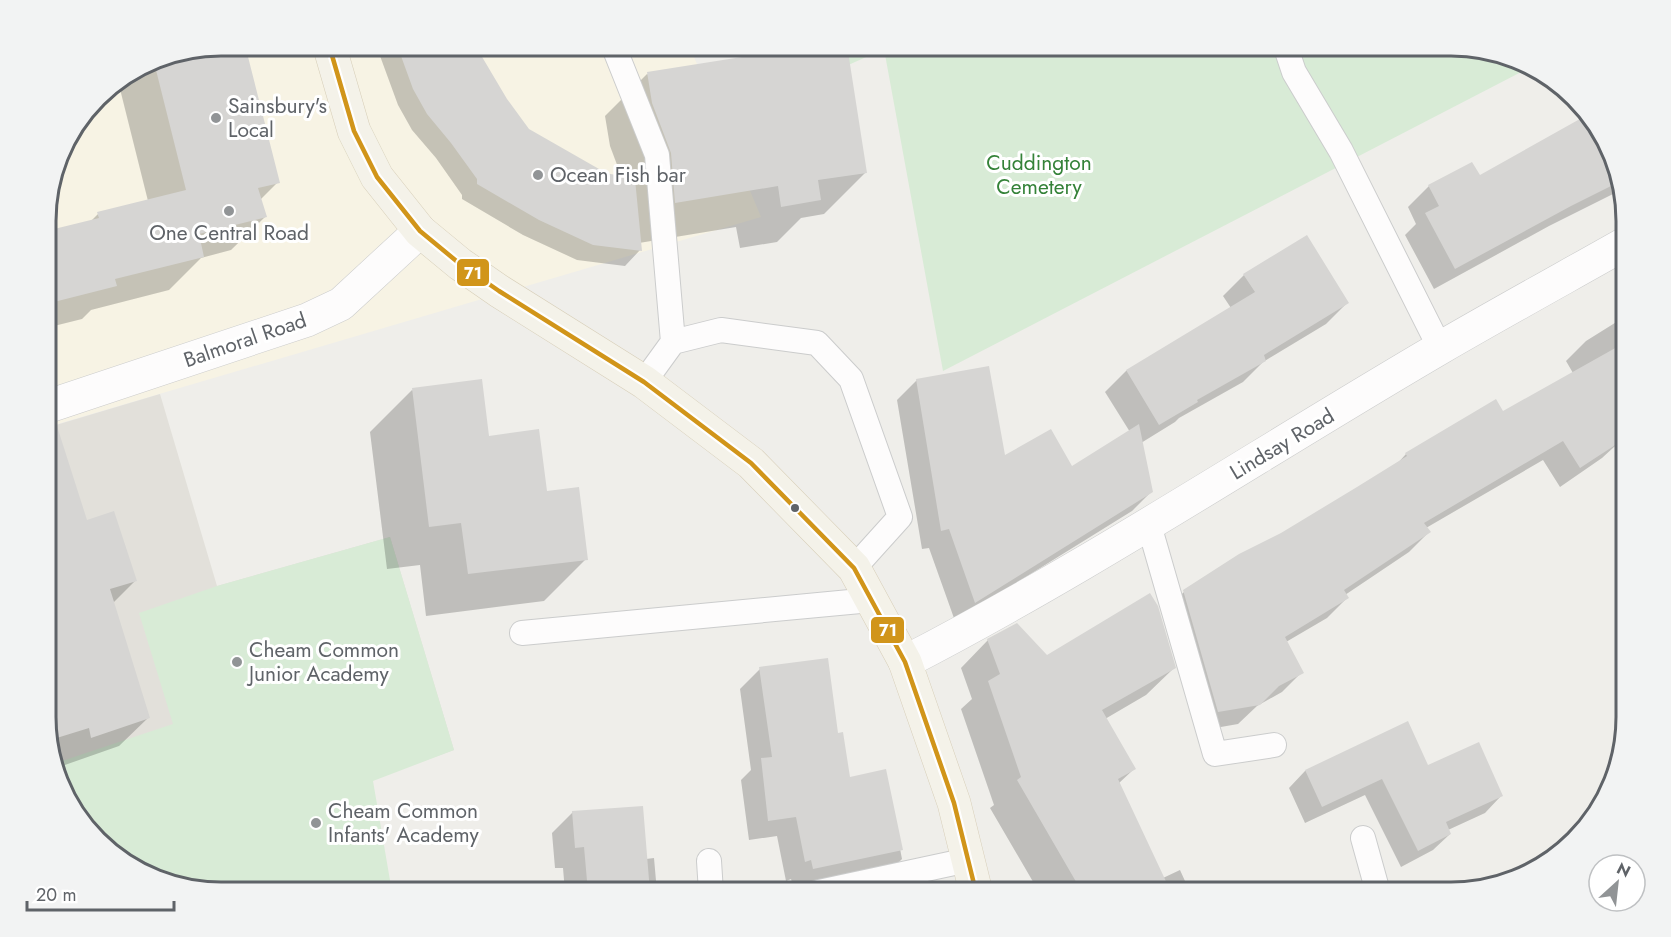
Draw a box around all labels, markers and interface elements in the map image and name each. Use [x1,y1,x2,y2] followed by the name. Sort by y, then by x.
[228,91,327,145] place label: Sainsbury's Local
[209,111,223,125] marker: Sainsbury's Local
[986,148,1092,202] park label: Cuddington Cemetery
[550,160,687,190] place label: Ocean Fish bar
[531,168,545,182] marker: Ocean Fish bar
[222,204,236,218] marker: One Central Road
[149,218,309,248] place label: One Central Road
[456,258,490,287] line badge: 71
[464,262,482,285] text: 71
[179,305,311,375] street label: Balmoral Road
[1224,401,1340,487] street label: Lindsay Road
[789,502,801,514] unlabelled marker
[870,616,905,644] line badge: 71
[879,619,897,642] text: 71
[246,635,399,689] place label: Cheam Common Junior Academy
[230,655,244,669] marker: Cheam Common Junior Academy
[328,796,480,850] place label: Cheam Common Infants' Academy
[309,816,323,830] marker: Cheam Common Infants' Academy
[1587,853,1647,913] north arrow
[1613,857,1634,883] text: N
[27,874,174,912] scale bar
[36,882,76,908] text: 20 m

